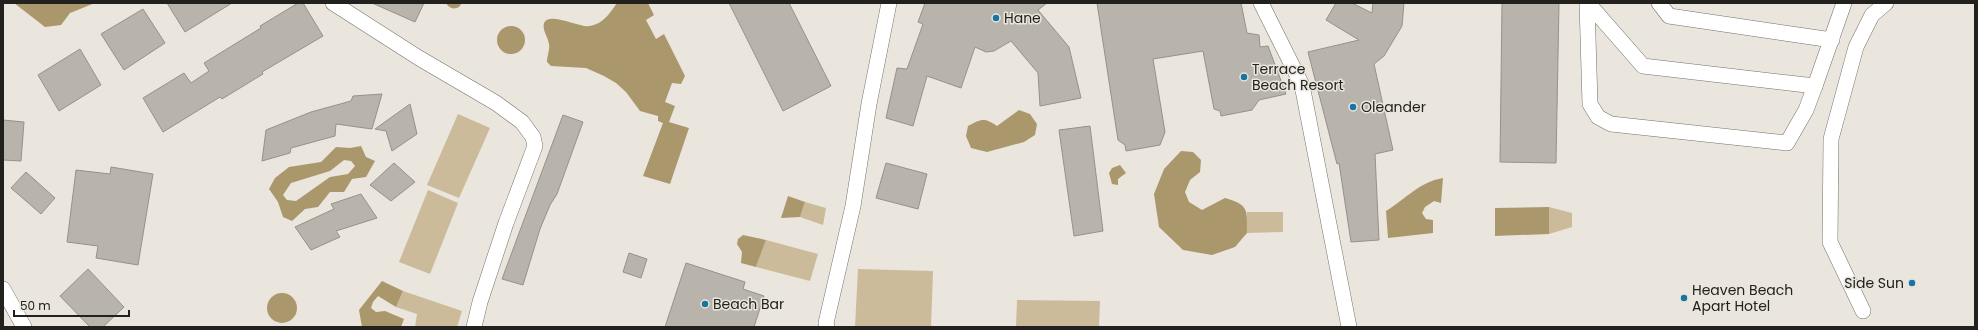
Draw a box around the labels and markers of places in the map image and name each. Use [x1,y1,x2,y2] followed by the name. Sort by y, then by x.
[1004,8,1041,28] place label: Hane
[991,13,1001,23] marker: Hane
[1252,59,1344,95] place label: Terrace Beach Resort
[1239,72,1249,82] marker: Terrace Beach Resort
[1361,97,1426,117] place label: Oleander
[1348,102,1358,112] marker: Oleander
[1844,273,1904,293] place label: Side Sun
[1907,278,1917,288] marker: Side Sun
[1692,280,1793,316] place label: Heaven Beach Apart Hotel
[1679,293,1689,303] marker: Heaven Beach Apart Hotel
[713,294,784,314] place label: Beach Bar
[700,299,710,309] marker: Beach Bar

